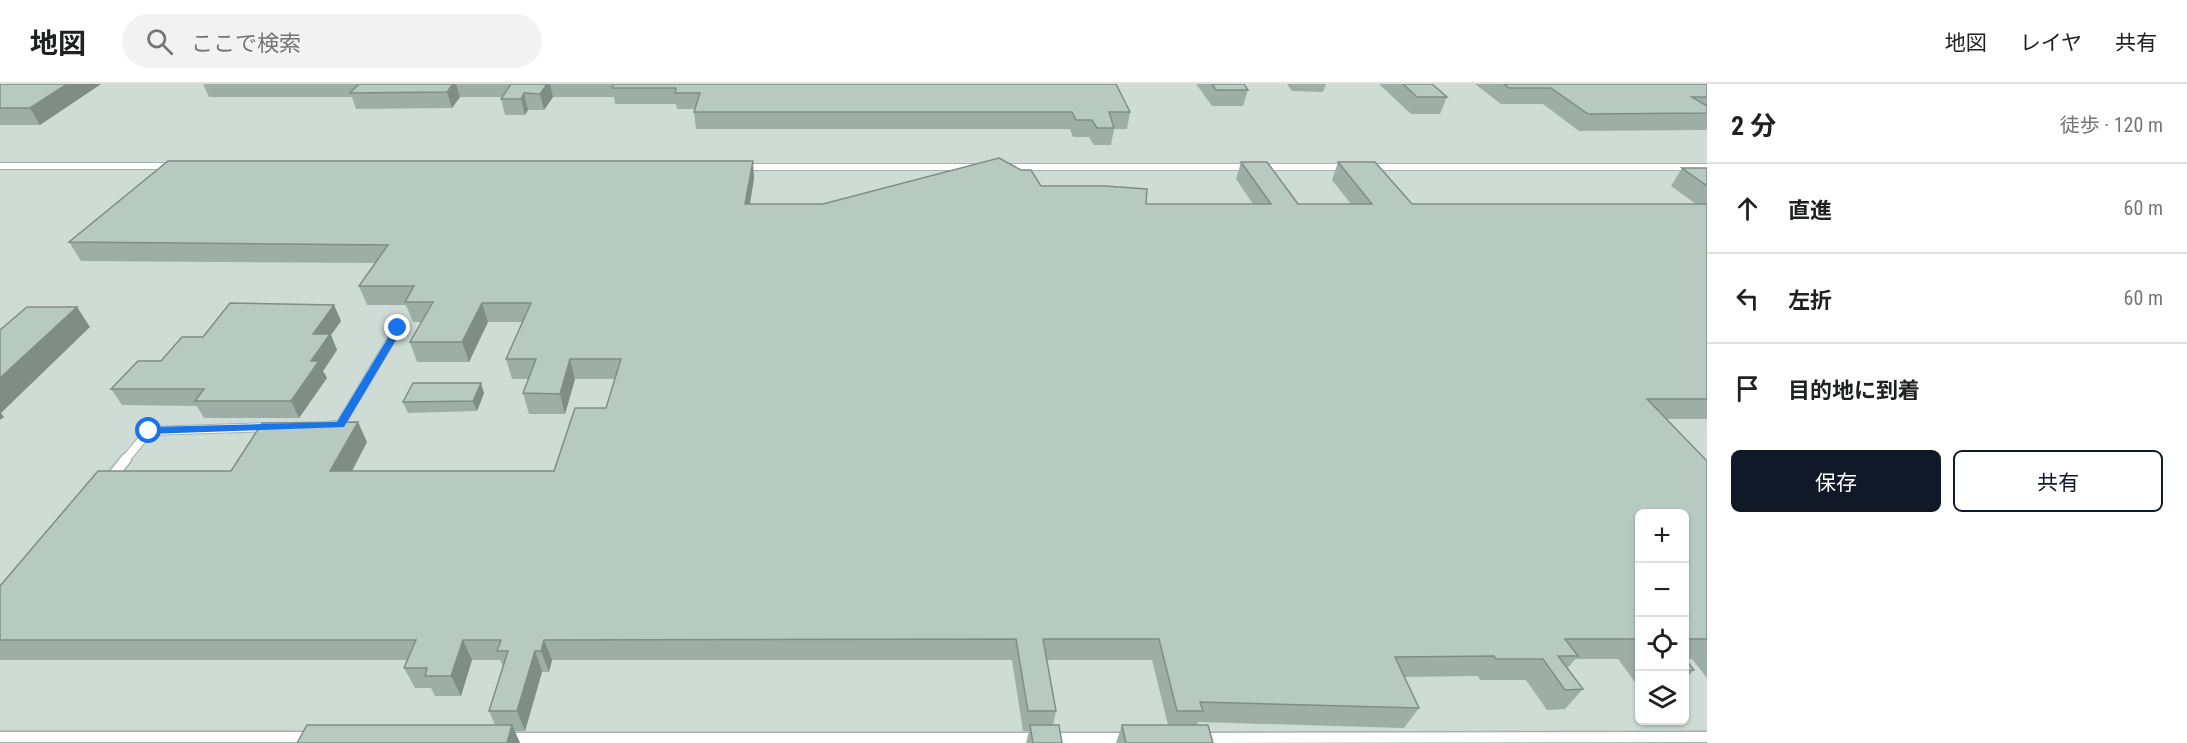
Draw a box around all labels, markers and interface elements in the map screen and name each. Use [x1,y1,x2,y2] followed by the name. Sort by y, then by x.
[122,14,542,68] search box
[143,25,176,58] icon: search
[30,27,86,60] text: 地図
[191,31,301,56] text: ここで検索
[1945,31,1987,55] text: 地図
[2020,31,2082,55] text: レイヤ
[2115,31,2157,55] text: 共有
[1731,111,1776,141] text: 2 分
[2060,113,2163,137] text: 徒歩 · 120 m
[1731,192,1764,225] icon: ahead
[2124,196,2163,220] text: 60 m
[1788,198,1832,223] text: 直進
[1731,282,1764,315] icon: left
[2124,286,2163,310] text: 60 m
[1788,288,1832,313] text: 左折
[384,314,410,340] route end
[1731,372,1764,405] icon: arrive
[1788,378,1920,403] text: 目的地に到着
[135,417,161,443] route start
[1731,450,1941,512] button: 保存
[1953,450,2163,512] button: 共有
[1635,509,1689,725] map controls
[1635,509,1689,563] button: +
[1635,563,1689,617] button: −
[1635,617,1689,671] button: locate
[1635,671,1689,725] button: layers

